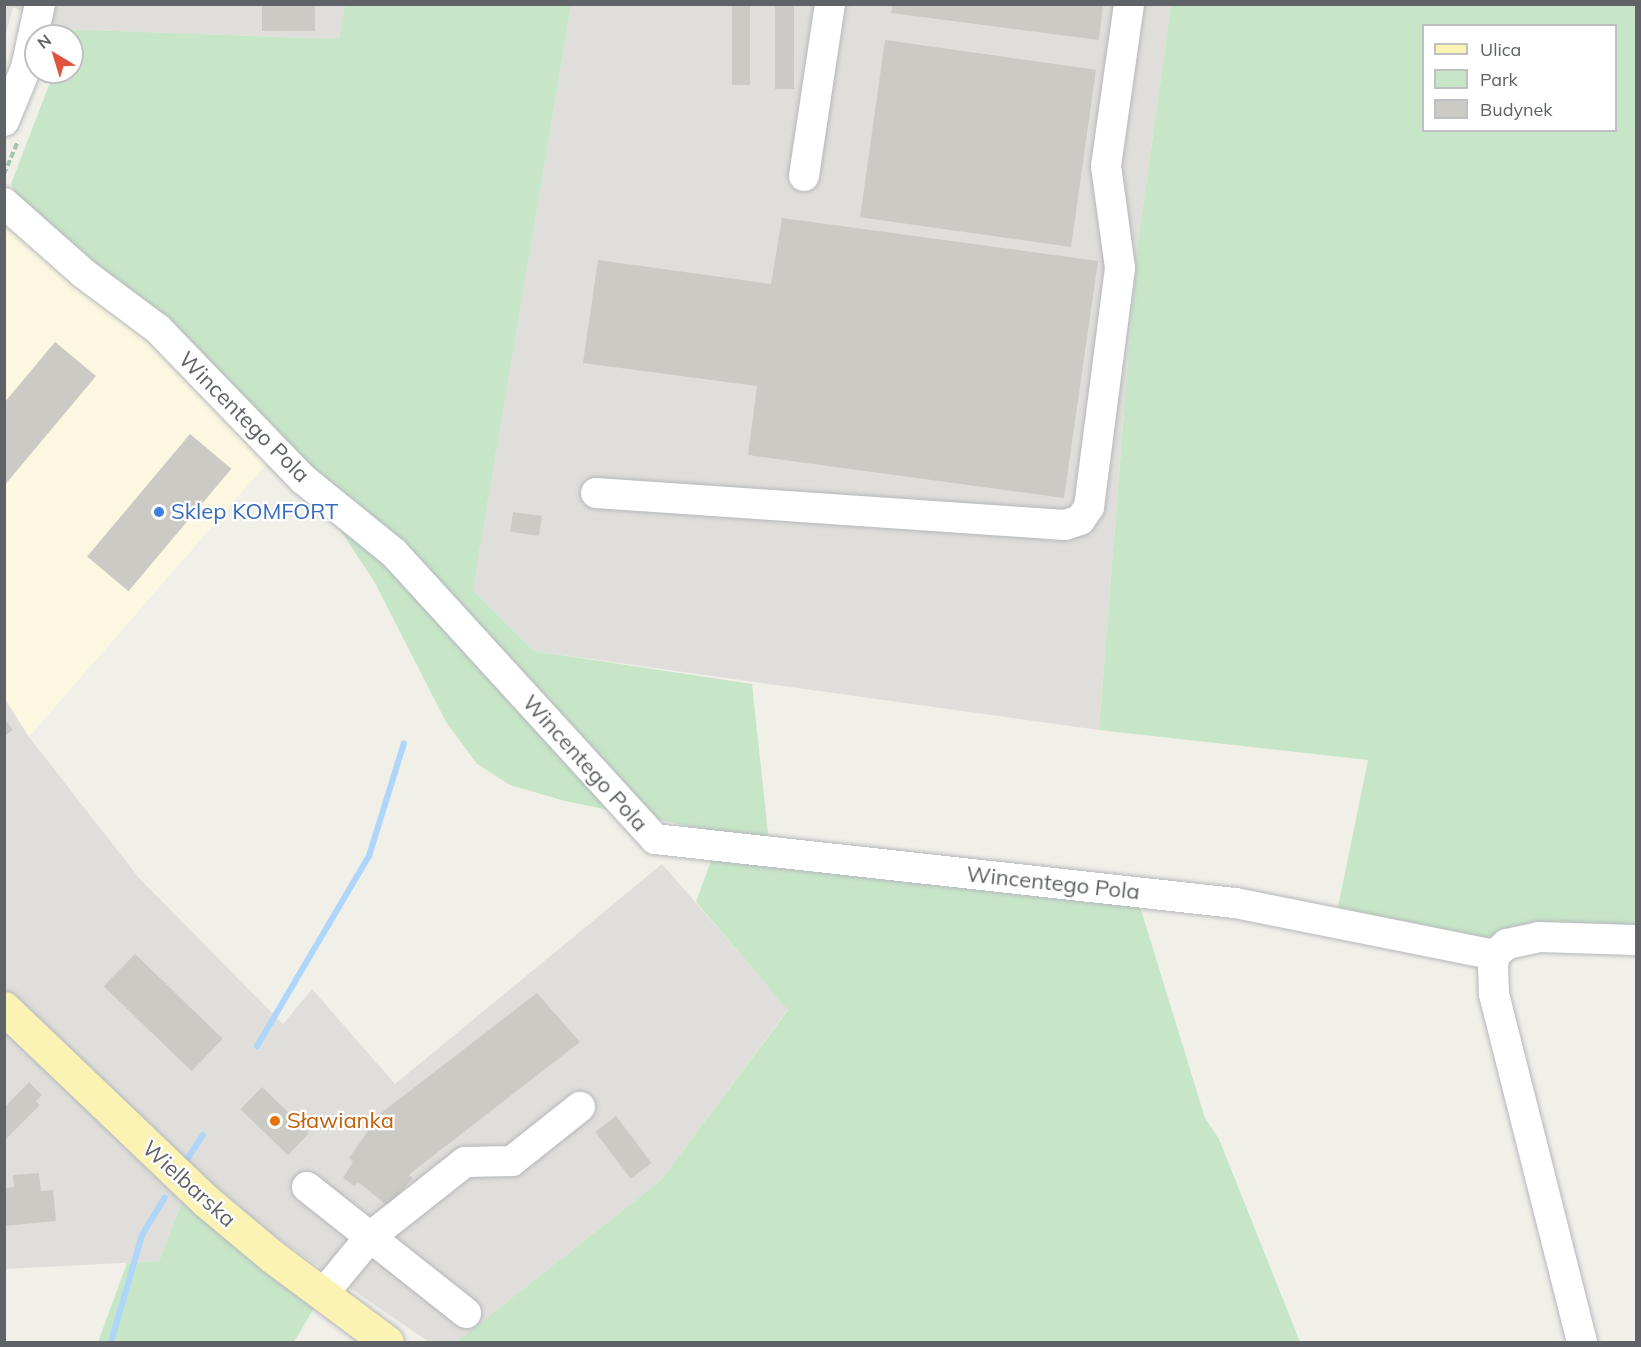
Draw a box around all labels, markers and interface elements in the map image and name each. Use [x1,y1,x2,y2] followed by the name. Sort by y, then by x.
[24,24,84,84] north arrow
[1422,24,1617,132] legend
[33,30,55,53] text: N
[1480,38,1521,61] text: Ulica
[1480,68,1518,91] text: Park
[1480,98,1553,121] text: Budynek
[173,346,315,488] street label: Wincentego Pola
[171,499,338,525] place label: Sklep KOMFORT
[152,505,166,519] marker: Sklep KOMFORT
[517,689,653,837] street label: Wincentego Pola
[965,861,1141,905] street label: Wincentego Pola
[287,1108,394,1134] place label: Sławianka
[268,1114,282,1128] marker: Sławianka
[137,1135,241,1233] street label: Wielbarska

